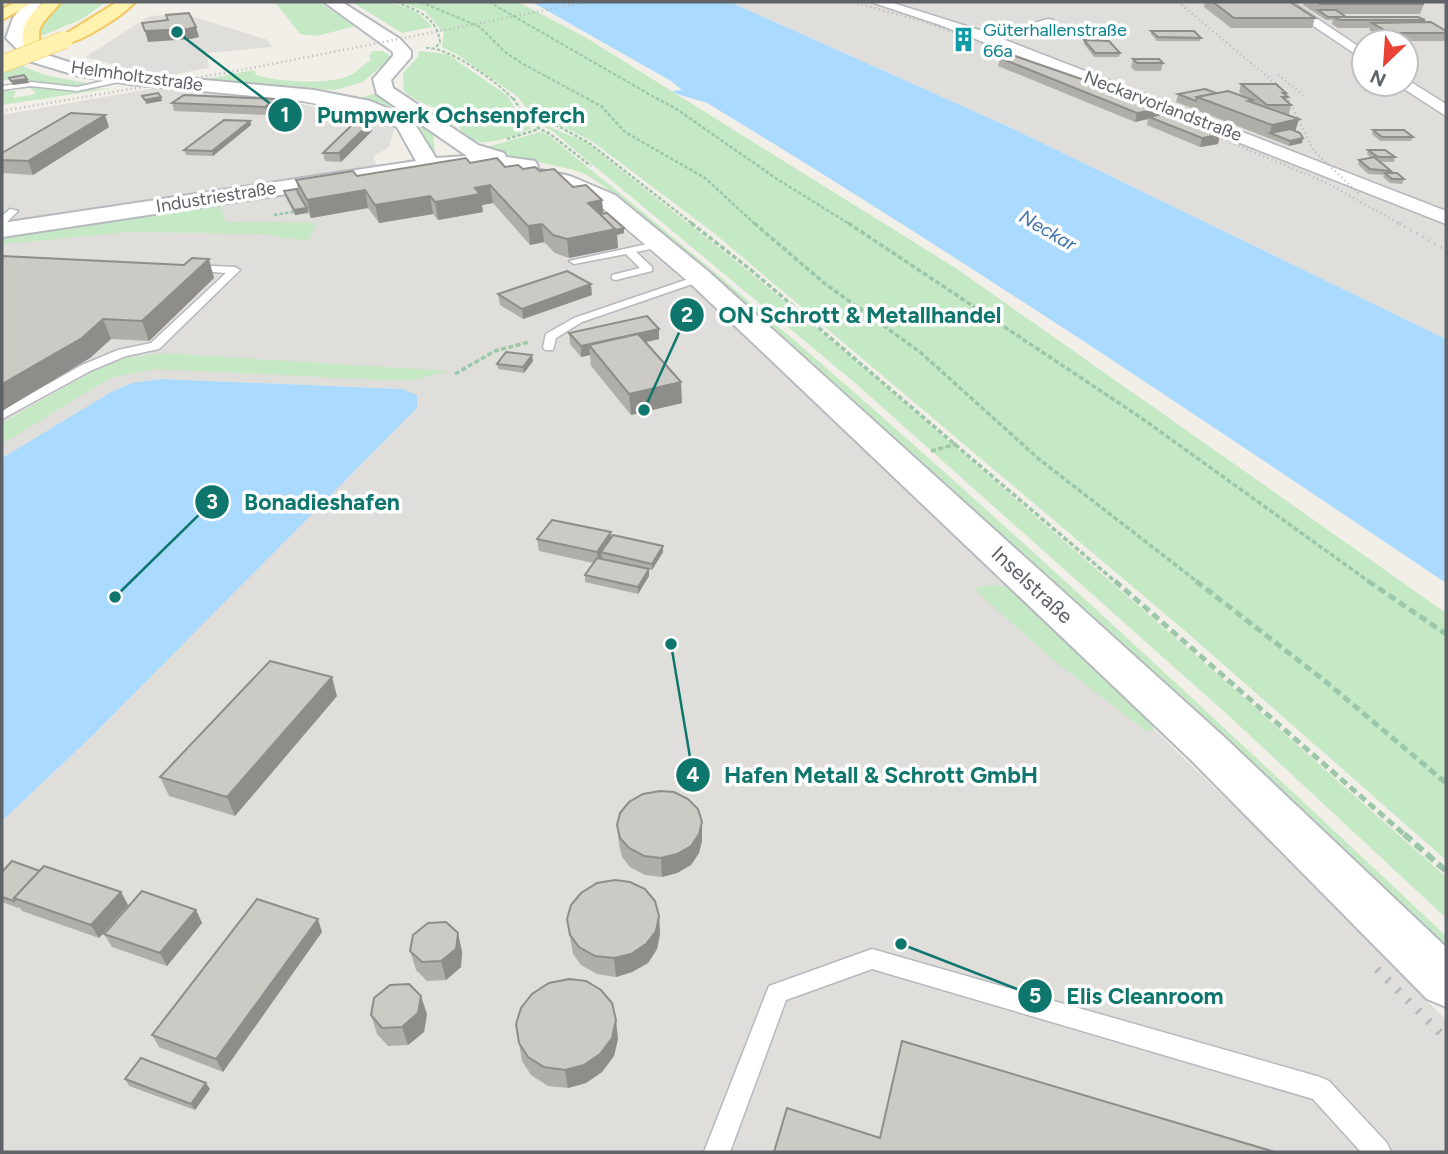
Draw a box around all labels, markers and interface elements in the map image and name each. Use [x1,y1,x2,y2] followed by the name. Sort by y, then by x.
[983,19,1127,62] place label: Güterhallenstraße 66a
[949,26,977,54] building icon: Güterhallenstraße 66a
[1350,28,1420,98] north arrow
[70,56,205,96] street label: Helmholtzstraße
[1367,64,1390,91] text: N
[1081,66,1245,146] street label: Neckarvorlandstraße
[267,93,599,137] callout: Pumpwerk Ochsenpferch
[317,101,585,129] text: Pumpwerk Ochsenpferch
[281,102,289,127] text: 1
[154,177,278,217] street label: Industriestraße
[1015,205,1081,256] water label: Neckar
[669,293,1015,337] callout: ON Schrott & Metallhandel
[719,301,1001,329] text: ON Schrott & Metallhandel
[681,302,693,327] text: 2
[195,480,413,524] callout: Bonadieshafen
[244,488,400,516] text: Bonadieshafen
[206,489,218,514] text: 3
[986,541,1078,629] street label: Inselstraße
[675,753,1053,797] callout: Hafen Metall & Schrott GmbH
[724,761,1038,789] text: Hafen Metall & Schrott GmbH
[686,762,700,787] text: 4
[1017,974,1238,1018] callout: Elis Cleanroom
[1066,982,1224,1010] text: Elis Cleanroom
[1029,983,1041,1008] text: 5

